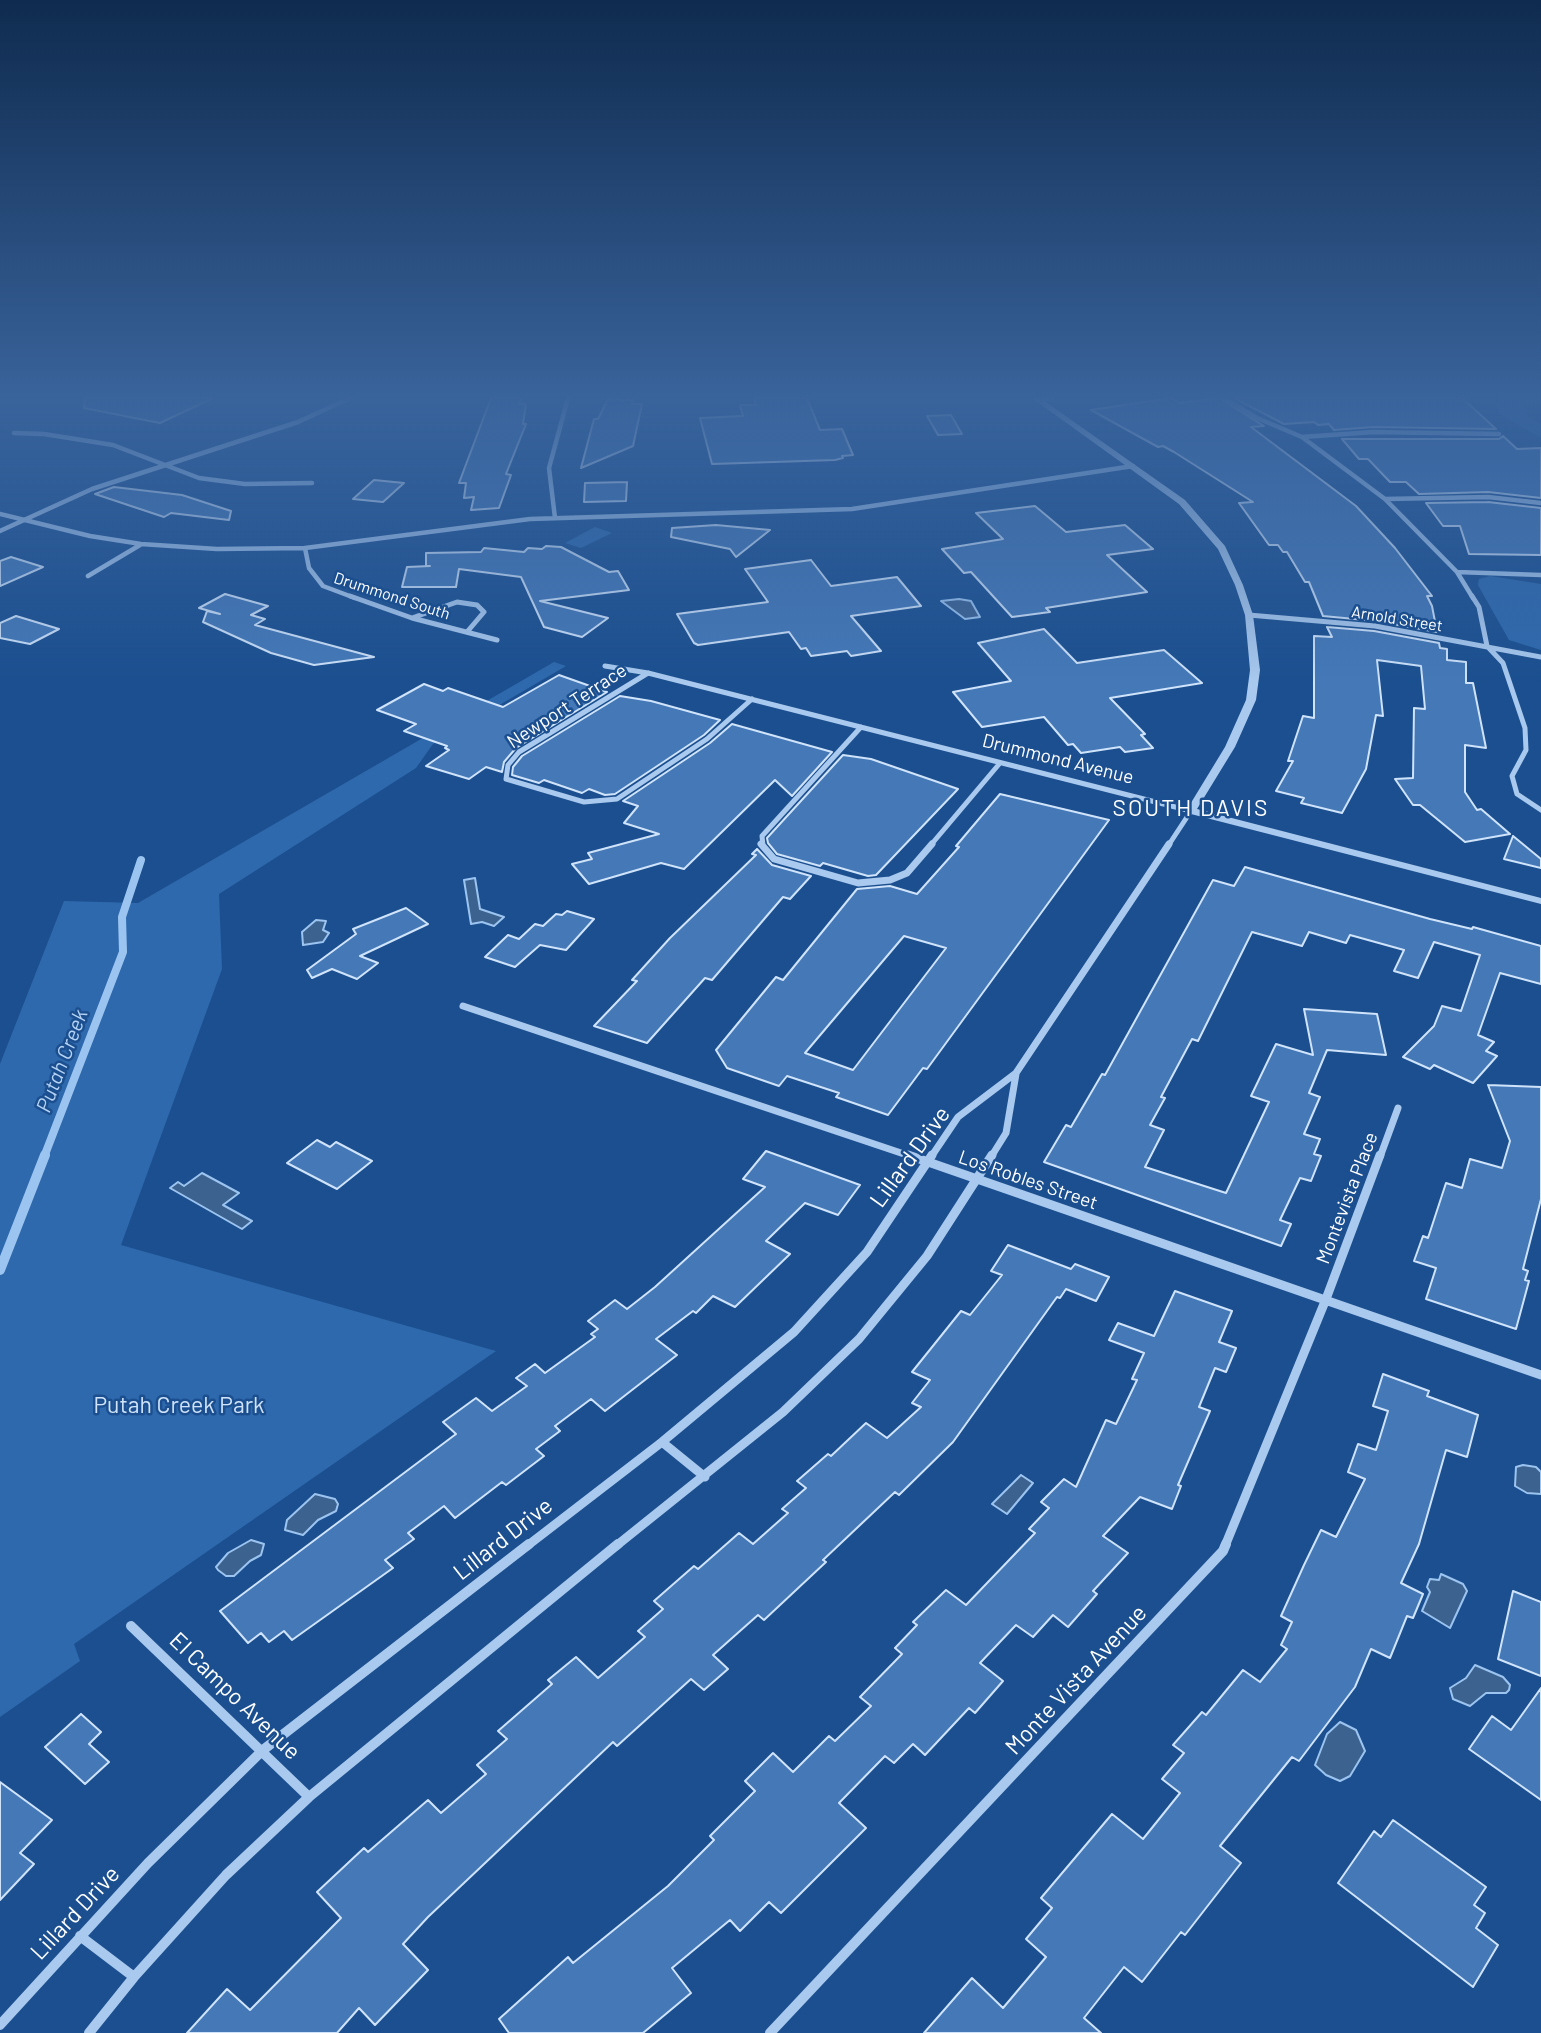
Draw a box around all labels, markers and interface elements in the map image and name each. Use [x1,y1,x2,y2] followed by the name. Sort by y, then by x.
[332,568,452,624] street label: Drummond South
[1350,602,1444,636] street label: Arnold Street
[503,659,631,753] street label: Newport Terrace
[980,729,1136,789] street label: Drummond Avenue
[1114,794,1268,822] district label: SOUTH DAVIS
[31,1006,93,1116] water label: Putah Creek
[864,1101,956,1213] street label: Lillard Drive
[1311,1129,1383,1267] street label: Montevista Place
[955,1146,1101,1214] street label: Los Robles Street
[93,1391,265,1419] park label: Putah Creek Park
[448,1492,558,1586] street label: Lillard Drive
[1000,1599,1152,1761] street label: Monte Vista Avenue
[164,1627,306,1765] street label: El Campo Avenue
[25,1860,125,1966] street label: Lillard Drive

